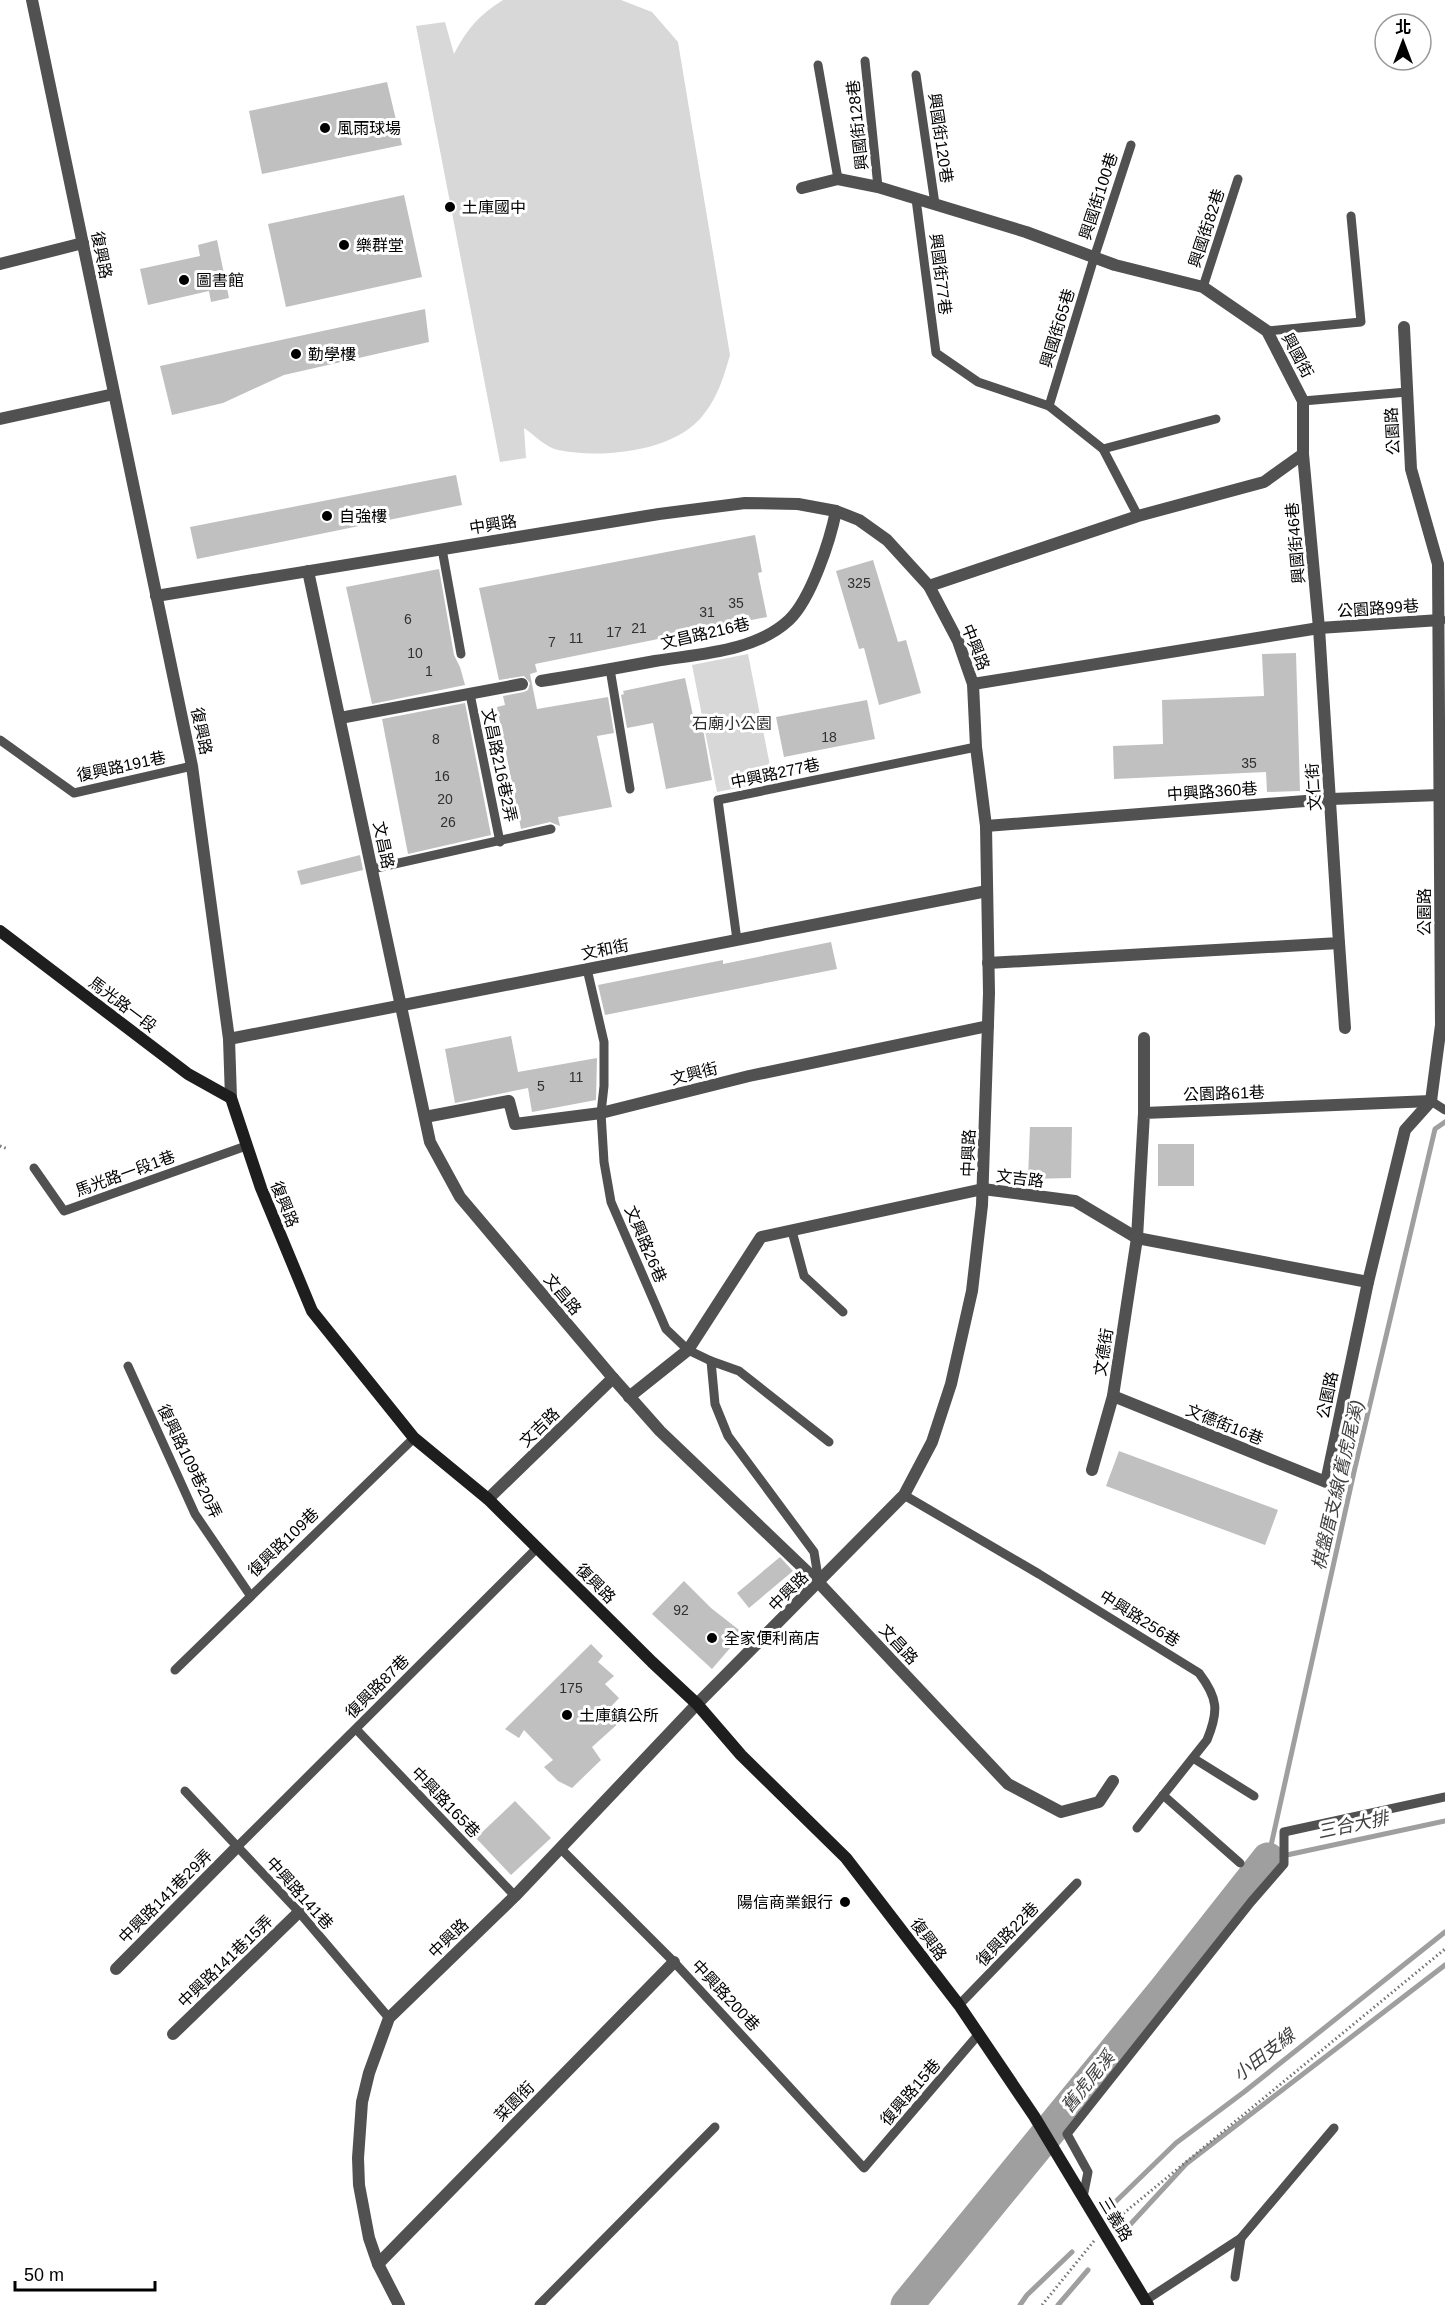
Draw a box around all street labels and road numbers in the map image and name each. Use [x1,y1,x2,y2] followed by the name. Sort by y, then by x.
[844,79,871,171] street label: 興國街128巷
[926,92,955,184] street label: 興國街120巷
[1076,150,1121,242] street label: 興國街100巷
[1186,187,1227,270] street label: 興國街82巷
[89,230,114,280] street label: 復興路
[927,232,954,316] street label: 興國街77巷
[1037,287,1078,370] street label: 興國街65巷
[1279,330,1316,380] street label: 興國街
[1383,407,1402,455] street label: 公園路
[1283,501,1308,584] street label: 興國街46巷
[468,512,518,537] street label: 中興路
[1337,597,1419,620] street label: 公園路99巷
[659,615,751,652] street label: 文昌路216巷
[959,622,992,673] street label: 中興路
[188,706,215,756] street label: 復興路
[479,707,520,823] street label: 文昌路216巷2弄
[75,749,167,784] street label: 復興路191巷
[729,756,821,791] street label: 中興路277巷
[1303,762,1324,812] street label: 文仁街
[1166,780,1258,803] street label: 中興路360巷
[370,820,397,870] street label: 文昌路
[1416,888,1433,936] street label: 公園路
[580,937,630,962] street label: 文和街
[86,974,160,1035] street label: 馬光路一段
[669,1059,719,1088] street label: 文興街
[1183,1084,1265,1103] street label: 公園路61巷
[959,1129,978,1177] street label: 中興路
[73,1148,177,1199] street label: 馬光路一段1巷
[995,1167,1045,1190] street label: 文吉路
[268,1179,301,1230] street label: 復興路
[622,1203,669,1285] street label: 文興路26巷
[541,1270,585,1318] street label: 文昌路
[1091,1327,1116,1377] street label: 文德街
[1314,1370,1341,1420] street label: 公園路
[1184,1401,1266,1448] street label: 文德街16巷
[155,1402,224,1521] street label: 復興路109巷20弄
[516,1405,563,1450] street label: 文吉路
[245,1505,322,1580] street label: 復興路109巷
[573,1560,619,1606] street label: 復興路
[765,1568,811,1614] street label: 中興路
[1097,1587,1183,1650] street label: 中興路256巷
[876,1621,921,1668] street label: 文昌路
[342,1651,412,1721] street label: 復興路87巷
[408,1764,483,1841] street label: 中興路165巷
[115,1846,215,1946] street label: 中興路141巷29弄
[263,1854,336,1933] street label: 中興路141巷
[973,1899,1042,1970] street label: 復興路22巷
[175,1912,276,2011] street label: 中興路141巷15弄
[907,1915,950,1964] street label: 復興路
[425,1916,472,1961] street label: 中興路
[688,1956,763,2034] street label: 中興路200巷
[877,2056,944,2129] street label: 復興路15巷
[491,2078,537,2124] street label: 菜園街
[1096,2194,1135,2244] street label: 三義路

